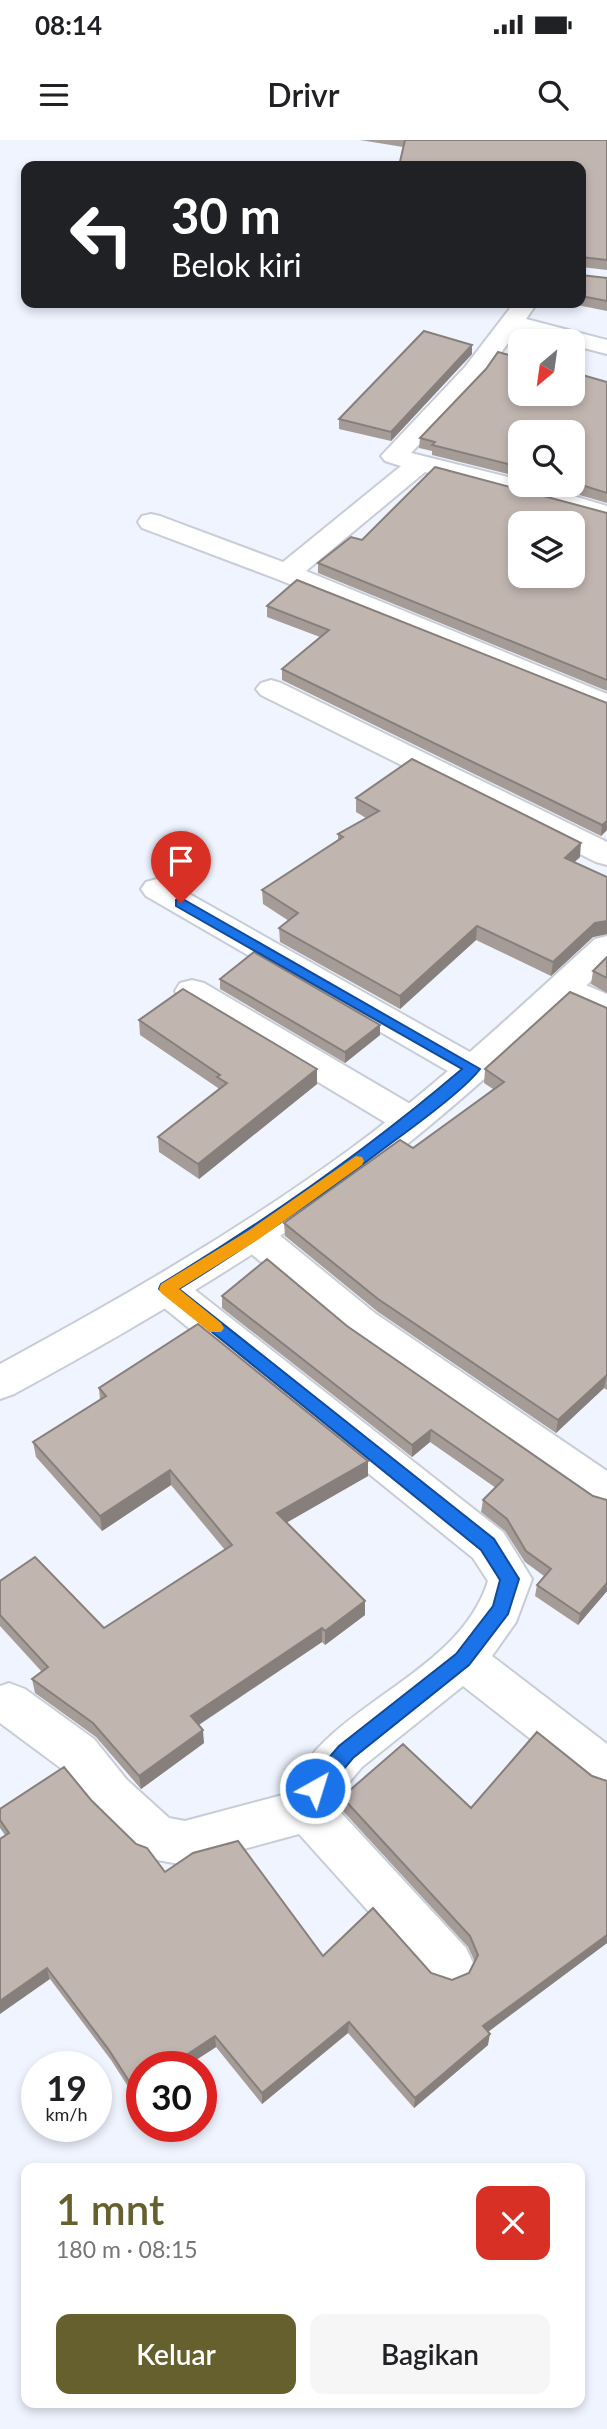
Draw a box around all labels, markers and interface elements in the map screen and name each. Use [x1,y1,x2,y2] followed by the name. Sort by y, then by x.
[35,9,102,41] text: 08:14
[267,75,340,114] text: Drivr
[35,76,73,114] icon: menu
[534,76,572,114] icon: search
[171,186,281,244] text: 30 m
[56,189,147,280] icon: left
[171,245,302,284] text: Belok kiri
[508,329,584,406] north arrow
[508,329,585,588] map controls
[508,420,585,497] button: search
[508,511,585,588] button: layers
[151,831,211,903] pin
[162,842,200,880] icon: arrive
[278,1751,352,1825] position arrow
[126,2051,217,2142] speed limit sign: 30
[46,2066,87,2108] text: 19
[45,2103,88,2125] text: km/h
[56,2184,164,2234] text: 1 mnt
[476,2186,550,2260] button: close
[56,2235,198,2263] text: 180 m · 08:15
[56,2314,296,2394] button: Keluar
[310,2314,550,2394] button: Bagikan

